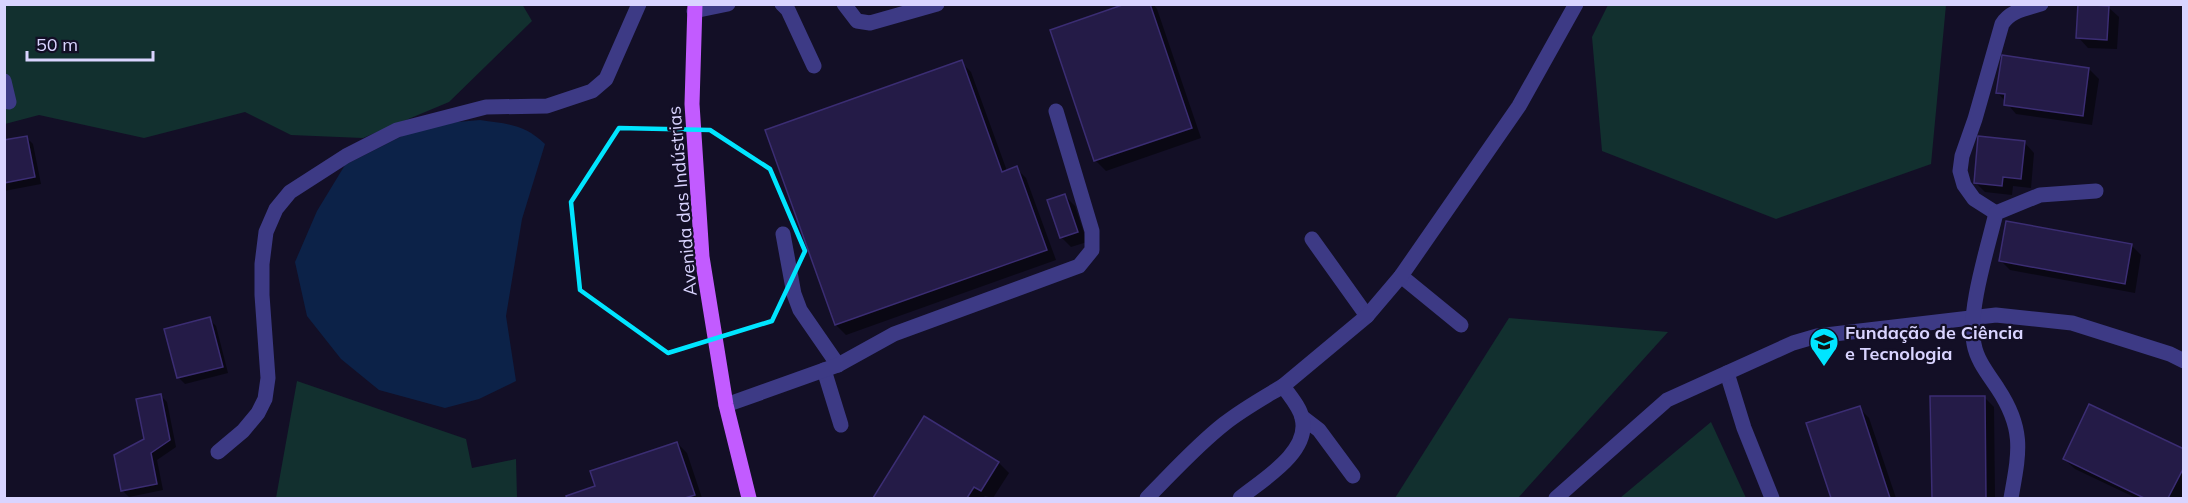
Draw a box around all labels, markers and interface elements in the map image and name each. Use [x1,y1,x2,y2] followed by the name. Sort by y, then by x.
[27,24,153,62] scale bar
[36,33,78,56] text: 50 m
[662,105,702,297] street label: Avenida das Indústrias
[1845,321,2023,365] place label: Fundação de Ciência e Tecnologia
[1808,326,1840,368] school or university icon: Fundação de Ciência e Tecnologia

